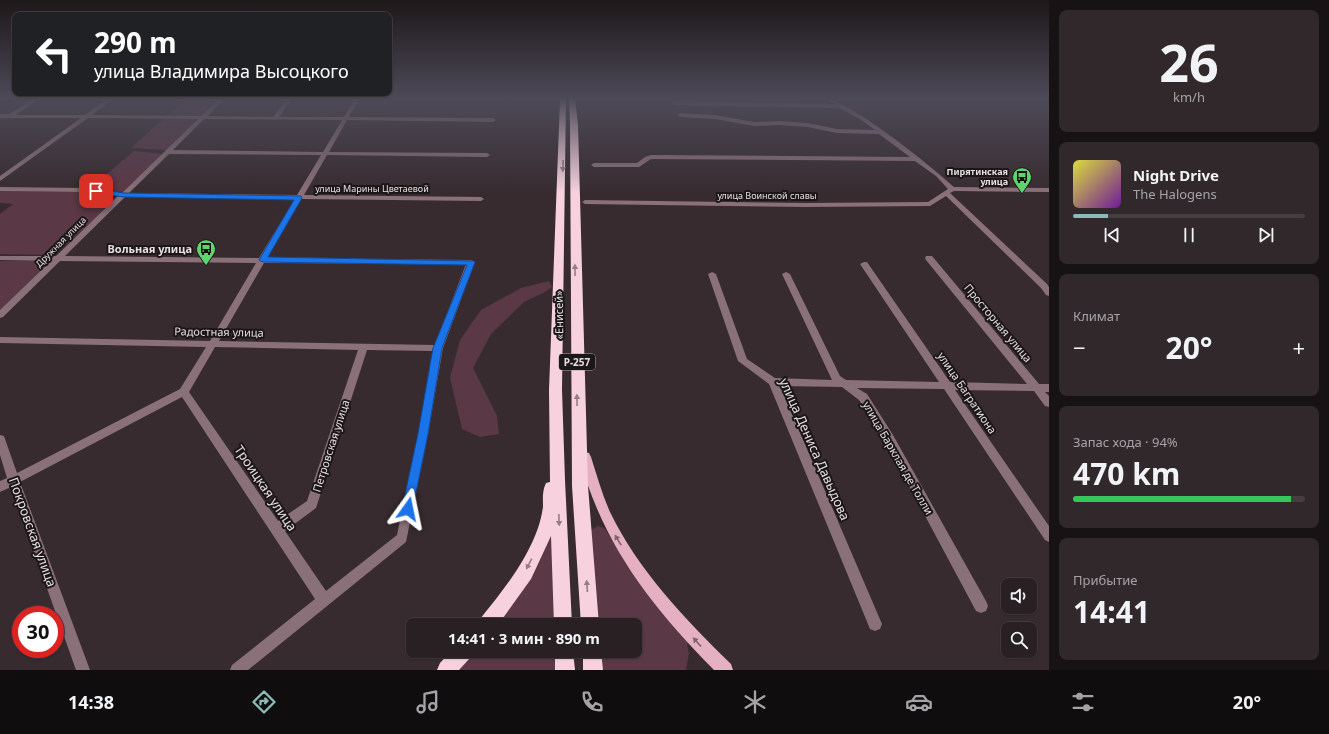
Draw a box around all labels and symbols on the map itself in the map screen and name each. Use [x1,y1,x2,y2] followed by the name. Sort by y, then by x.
[560,160,566,173] one-way arrow
[947,165,1008,188] place label: Пирятинская улица
[1011,166,1033,194] bus stop icon: Пирятинская улица
[79,174,113,208] pin
[315,182,429,195] street label: улица Марины Цветаевой
[717,189,817,202] street label: улица Воинской славы
[32,213,89,270] street label: Дружная улица
[195,238,217,266] bus stop icon: Вольная улица
[108,241,192,256] place label: Вольная улица
[572,263,578,276] one-way arrow
[961,280,1036,365] street label: Просторная улица
[551,290,566,340] street label: «Енисей»
[174,323,264,340] street label: Радостная улица
[934,349,1000,437] street label: улица Багратиона
[559,354,595,370] road number: Р-257
[775,375,855,523] street label: улица Дениса Давыдова
[574,394,581,406] one-way arrow
[309,398,353,494] street label: Петровская улица
[860,398,937,517] street label: улица Барклая де Толли
[231,441,301,535] street label: Троицкая улица
[5,475,61,589] street label: Покровская улица
[387,488,429,530] position arrow
[556,514,563,526] one-way arrow
[614,534,622,545] one-way arrow
[525,558,532,570] one-way arrow
[584,580,591,592] one-way arrow
[12,606,64,658] speed limit sign: 30
[693,638,702,647] one-way arrow

